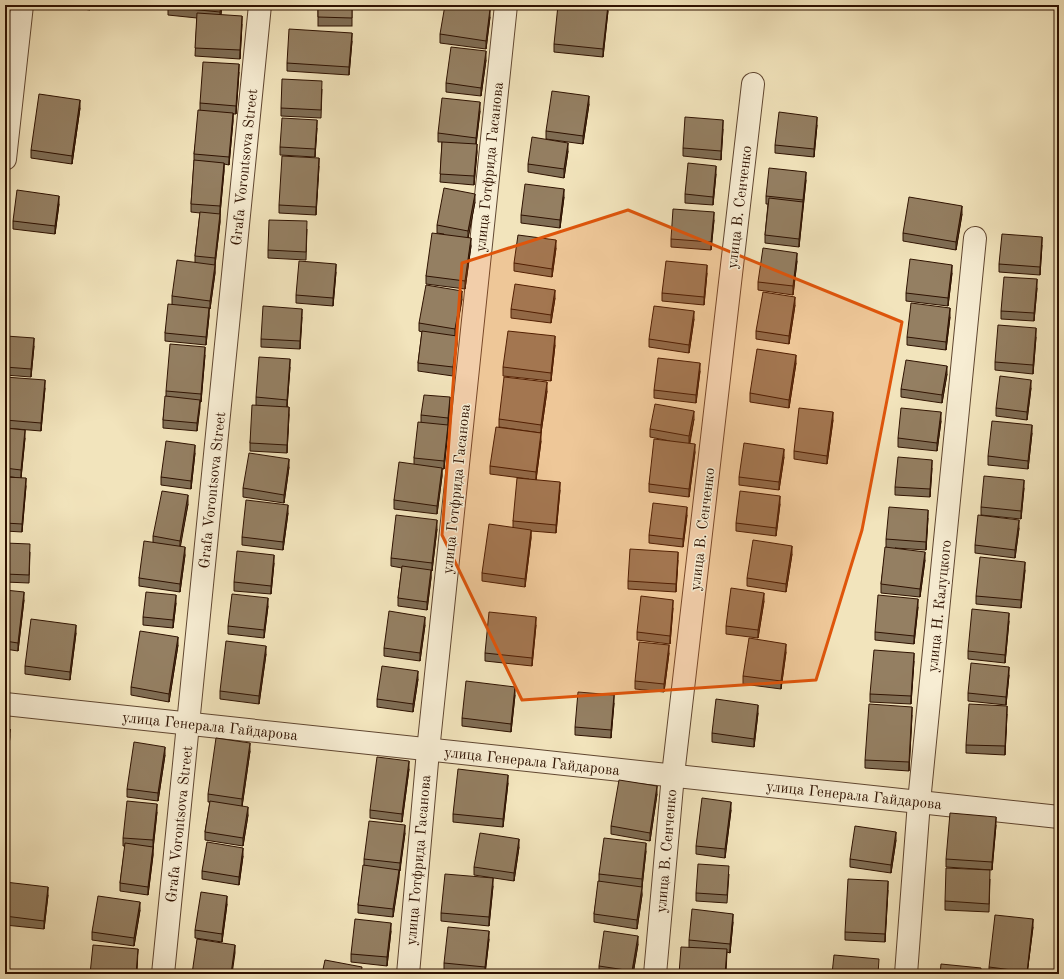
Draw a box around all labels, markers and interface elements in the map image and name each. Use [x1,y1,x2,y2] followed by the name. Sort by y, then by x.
[474,81,507,253] street label: улица Готфрида Гасанова
[230,88,261,246] street label: Grafa Vorontsova Street
[725,145,755,270] street label: улица В. Сенченко
[441,403,474,575] street label: улица Готфрида Гасанова
[198,411,229,569] street label: Grafa Vorontsova Street
[688,467,718,592] street label: улица В. Сенченко
[926,539,955,673] street label: улица Н. Калуцкого
[121,711,299,744] street label: улица Генерала Гайдарова
[165,745,196,903] street label: Grafa Vorontsova Street
[443,746,621,779] street label: улица Генерала Гайдарова
[405,774,434,946] street label: улица Готфрида Гасанова
[765,780,943,813] street label: улица Генерала Гайдарова
[655,789,680,914] street label: улица В. Сенченко

